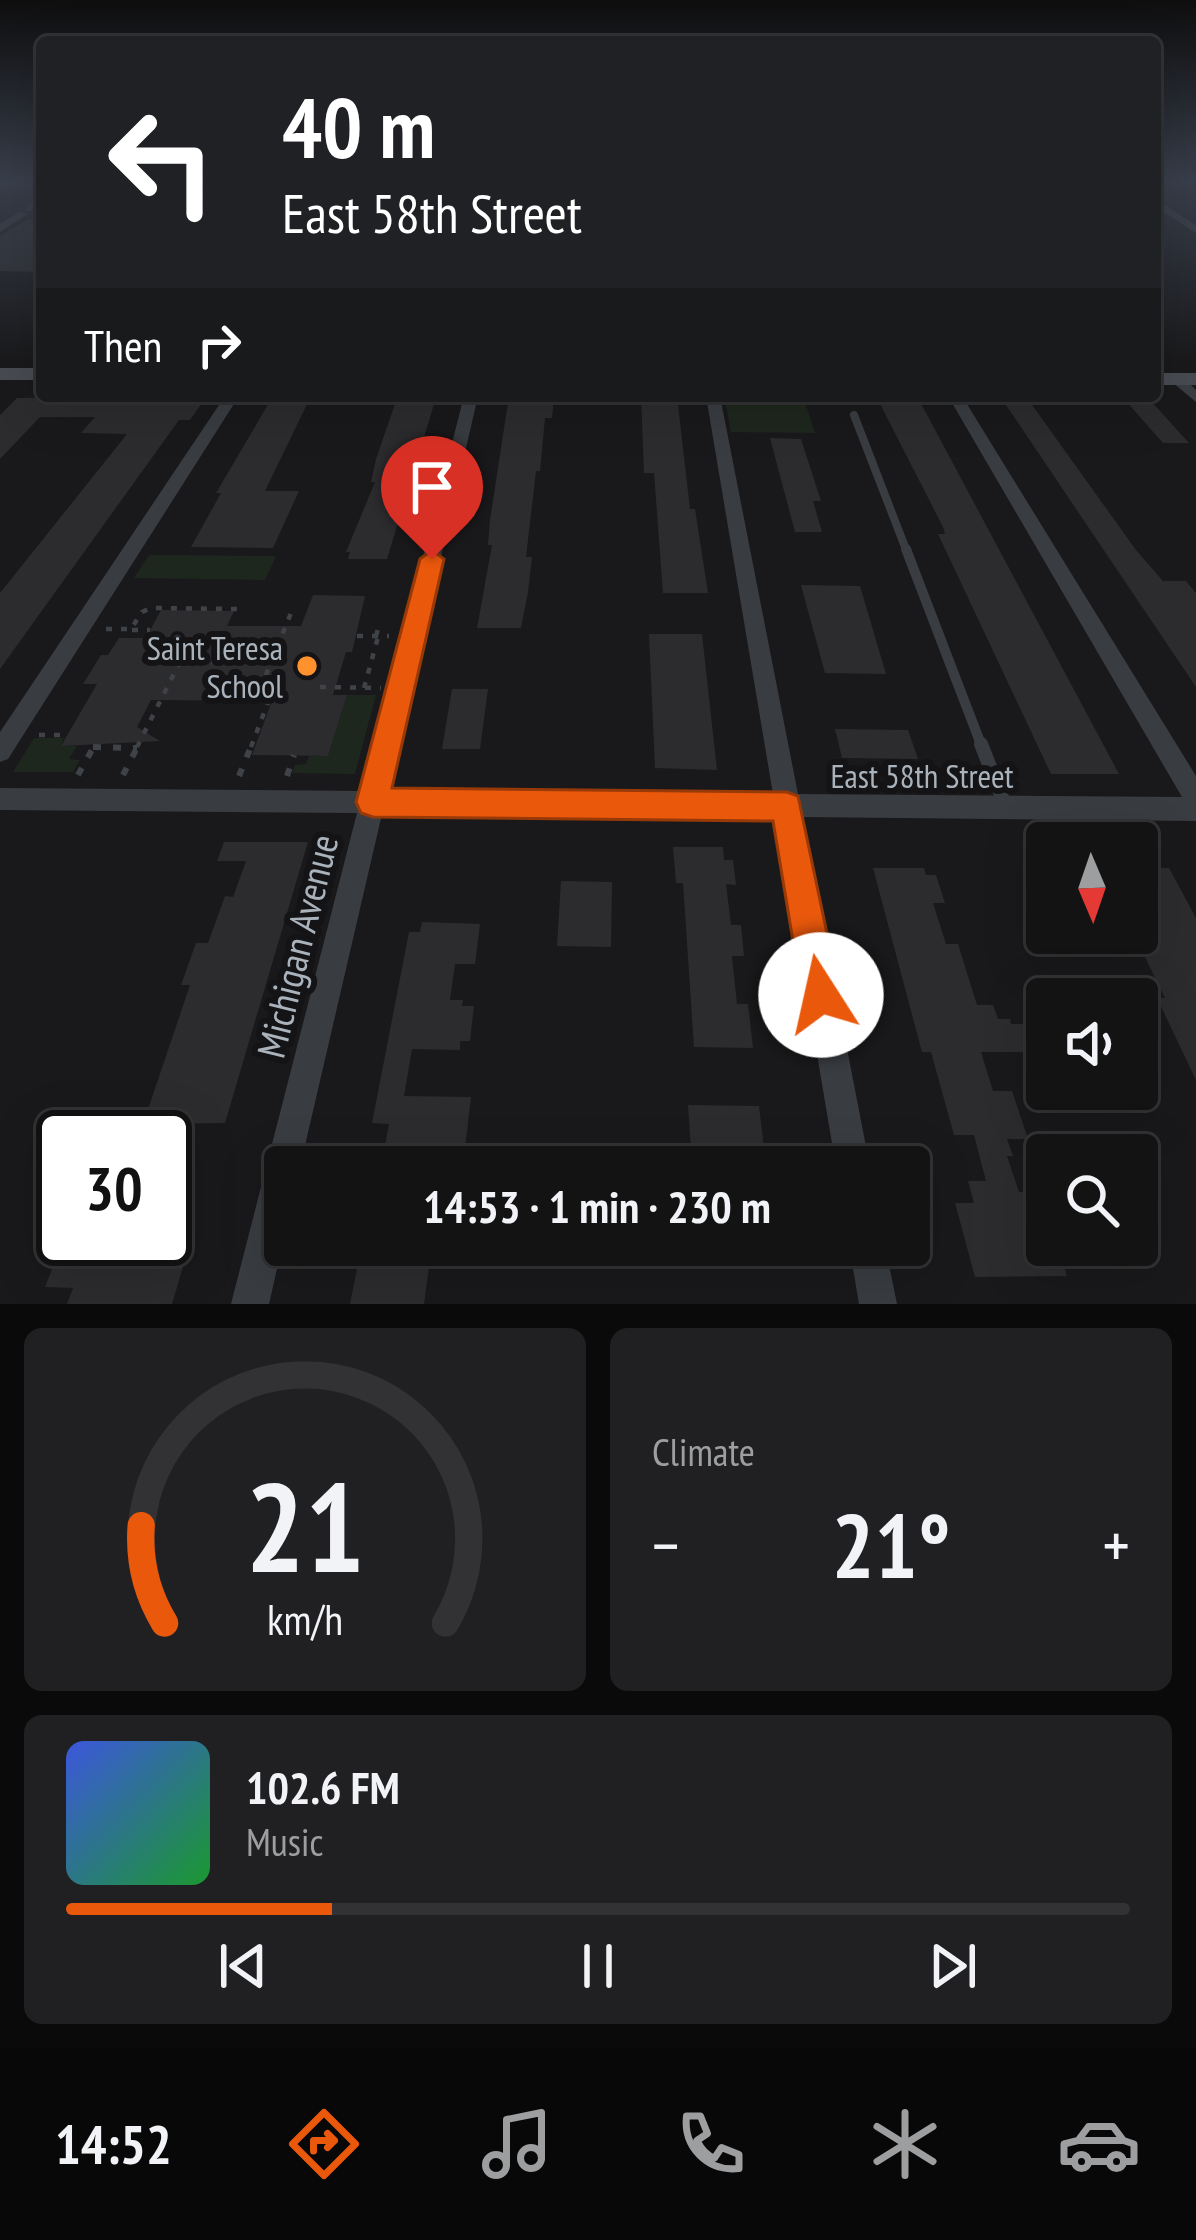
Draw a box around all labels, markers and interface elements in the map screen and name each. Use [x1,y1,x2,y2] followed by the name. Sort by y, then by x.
[282,72,435,181] text: 40 m
[84,84,240,240] icon: left
[282,178,582,248] text: East 58th Street
[186,312,252,378] icon: right
[84,316,162,374] text: Then
[381,436,483,559] pin
[399,454,465,520] icon: arrive
[147,626,283,707] place label: Saint Teresa School
[294,653,320,679] marker: Saint Teresa School
[830,754,1014,797] street label: East 58th Street
[1026,822,1158,954] north arrow
[1026,822,1158,1266] map controls
[245,829,349,1063] street label: Michigan Avenue
[758,932,884,1058] position arrow
[1026,978,1158,1110] button: sound
[36,1110,192,1266] speed limit sign: 30
[1026,1134,1158,1266] button: search
[423,1177,771,1235] text: 14:53 · 1 min · 230 m
[652,1426,755,1477] text: Climate
[245,1445,365,1606] text: 21
[832,1486,950,1603] text: 21°
[652,1502,679,1587] text: −
[1103,1502,1130,1587] text: +
[267,1590,343,1646] text: km/h
[246,1758,400,1816] text: 102.6 FM
[246,1816,323,1867] text: Music
[210,1933,276,1999] icon: previous
[565,1933,631,1999] icon: pause
[920,1933,986,1999] icon: next
[282,2102,366,2186] icon: directions
[475,2102,559,2186] icon: music
[669,2102,753,2186] icon: phone
[863,2102,947,2186] icon: climate
[1057,2102,1141,2186] icon: car
[55,2109,172,2179] text: 14:52

